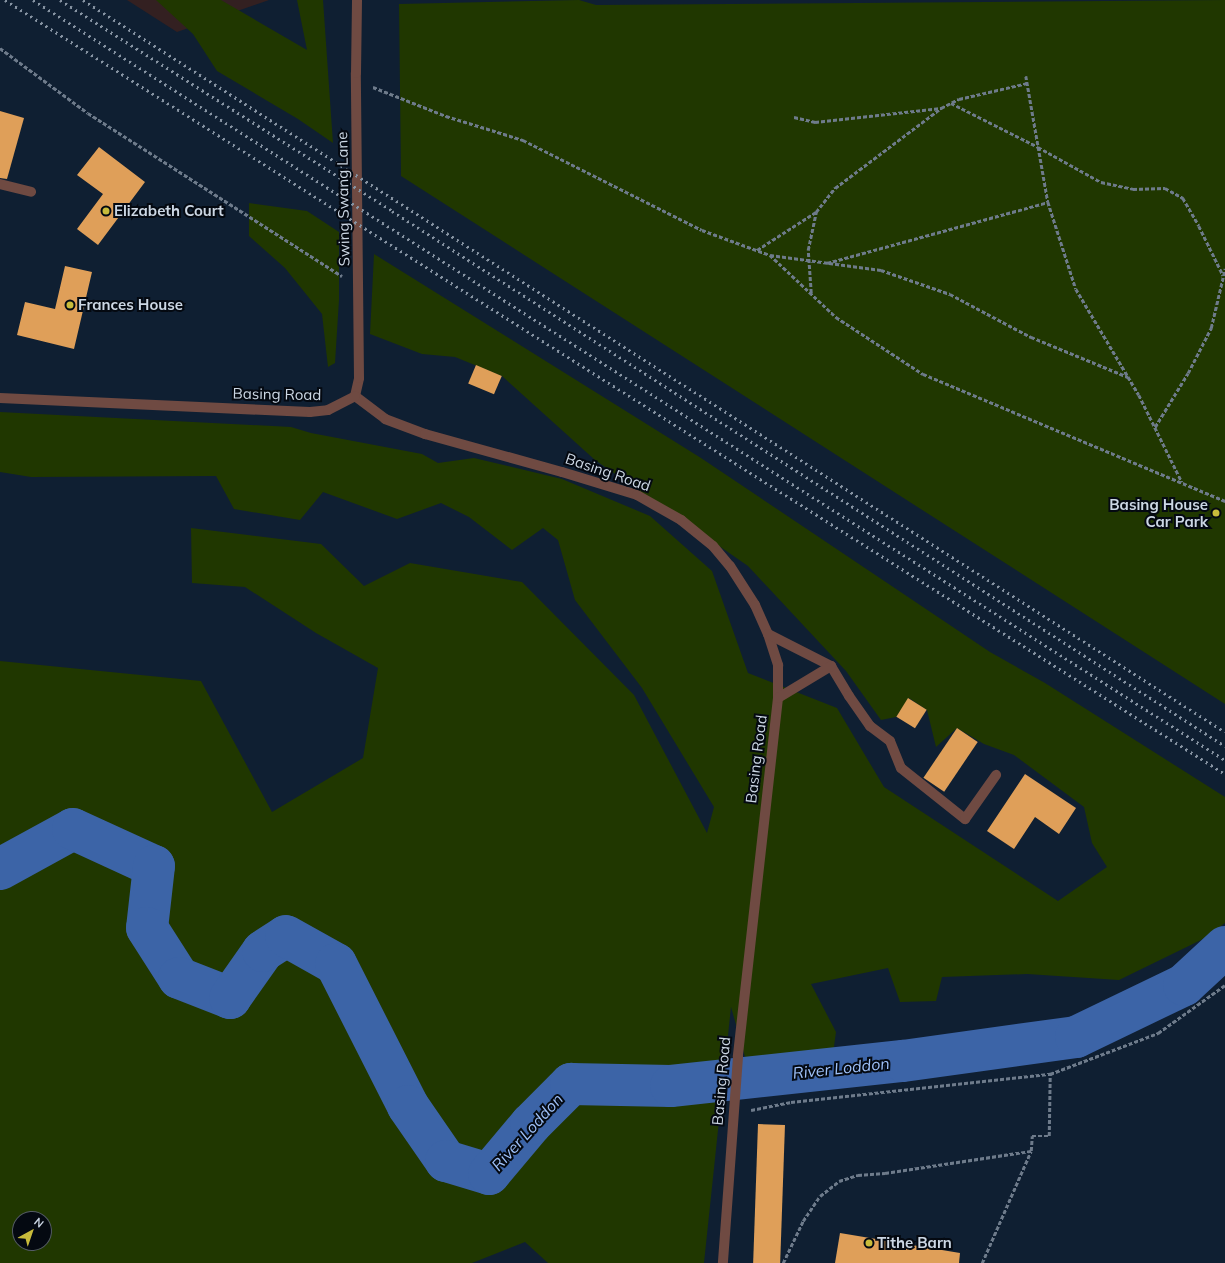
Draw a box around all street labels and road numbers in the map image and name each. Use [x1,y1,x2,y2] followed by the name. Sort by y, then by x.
[333,132,353,266] street label: Swing Swang Lane
[232,384,322,404] street label: Basing Road
[563,449,653,495] street label: Basing Road
[742,714,770,804] street label: Basing Road
[708,1036,734,1126] street label: Basing Road

